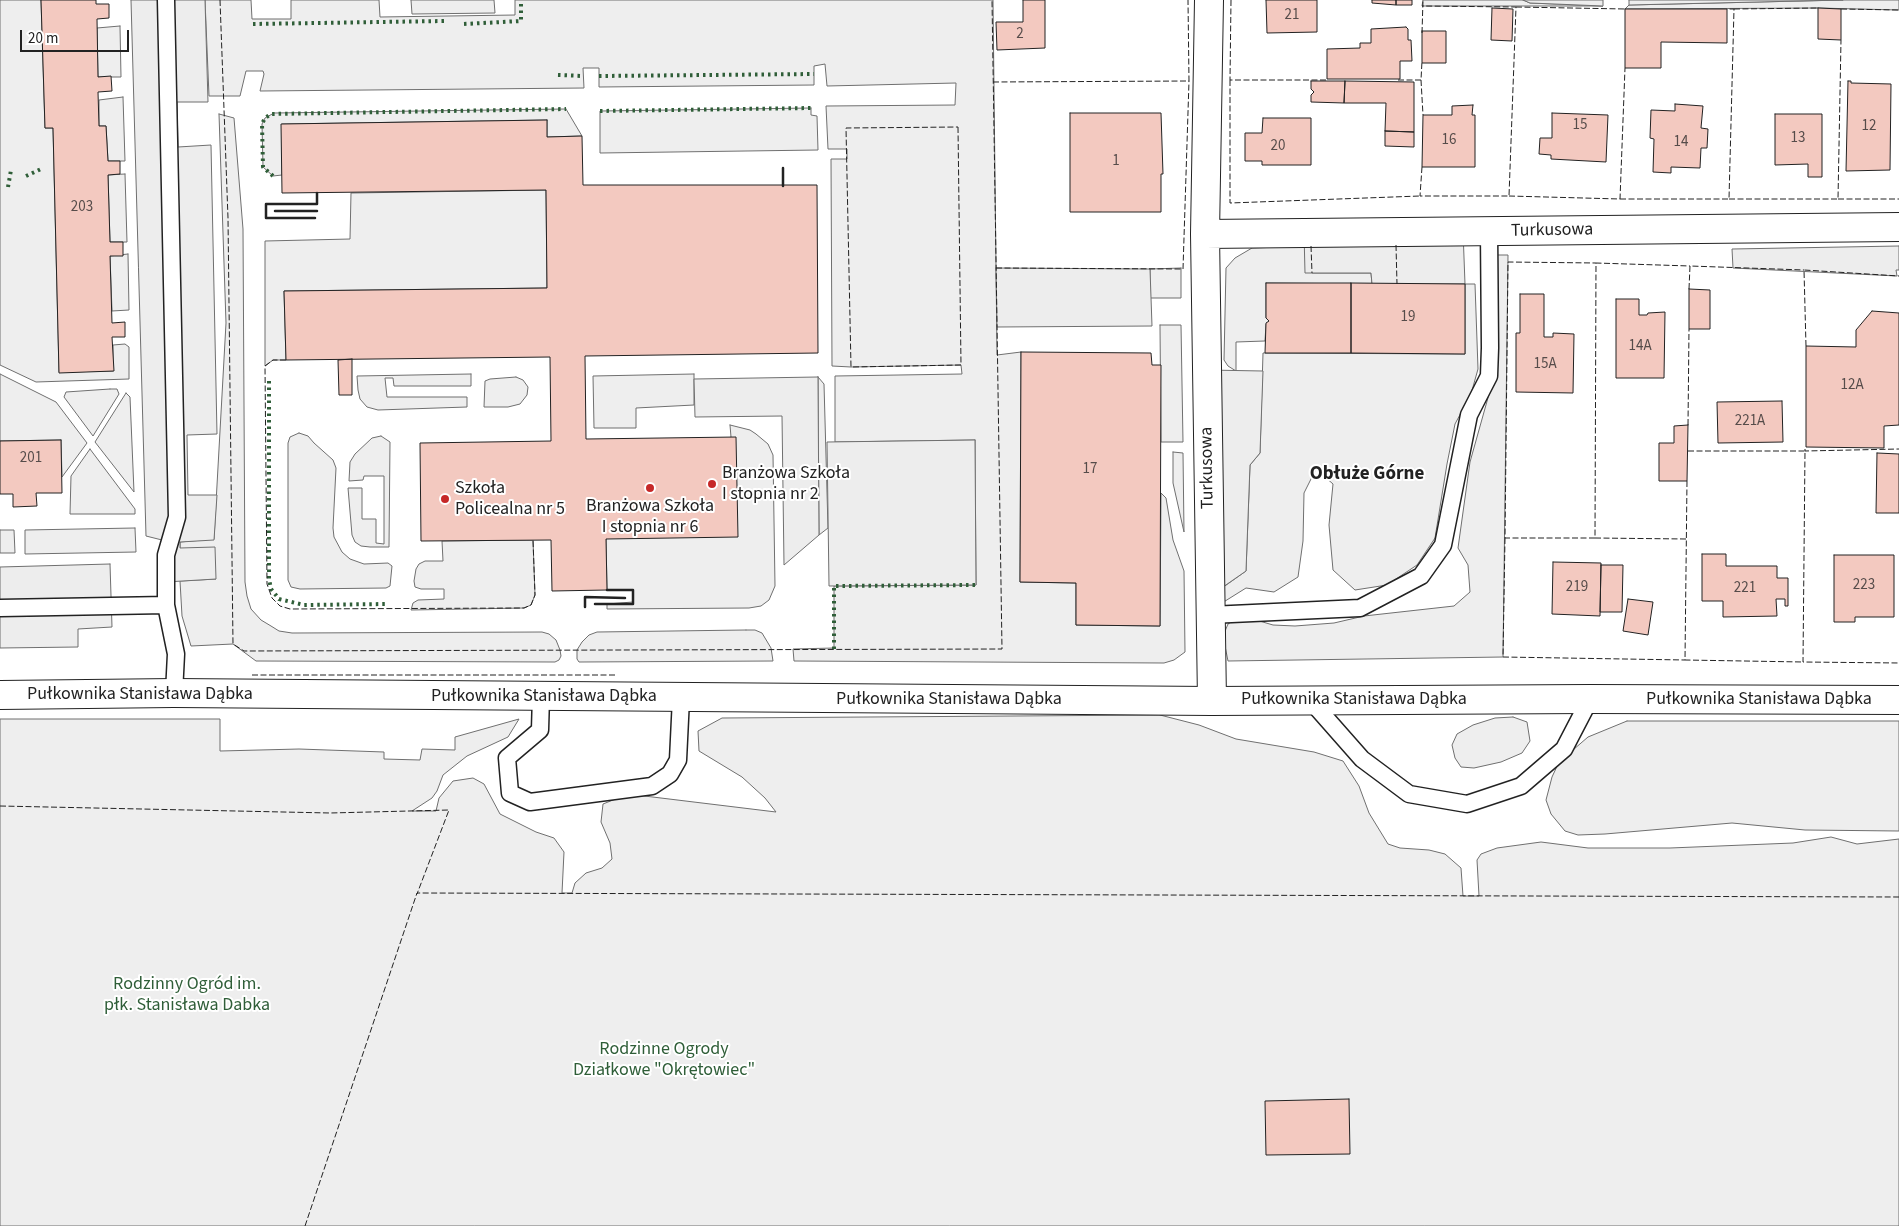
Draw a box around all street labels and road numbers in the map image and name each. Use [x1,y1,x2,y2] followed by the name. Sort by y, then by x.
[1511,219,1593,243] street label: Turkusowa
[1196,427,1220,509] street label: Turkusowa
[27,684,253,706] street label: Pułkownika Stanisława Dąbka
[431,686,657,708] street label: Pułkownika Stanisława Dąbka
[836,689,1062,711] street label: Pułkownika Stanisława Dąbka
[1241,689,1467,711] street label: Pułkownika Stanisława Dąbka
[1646,689,1872,711] street label: Pułkownika Stanisława Dąbka

